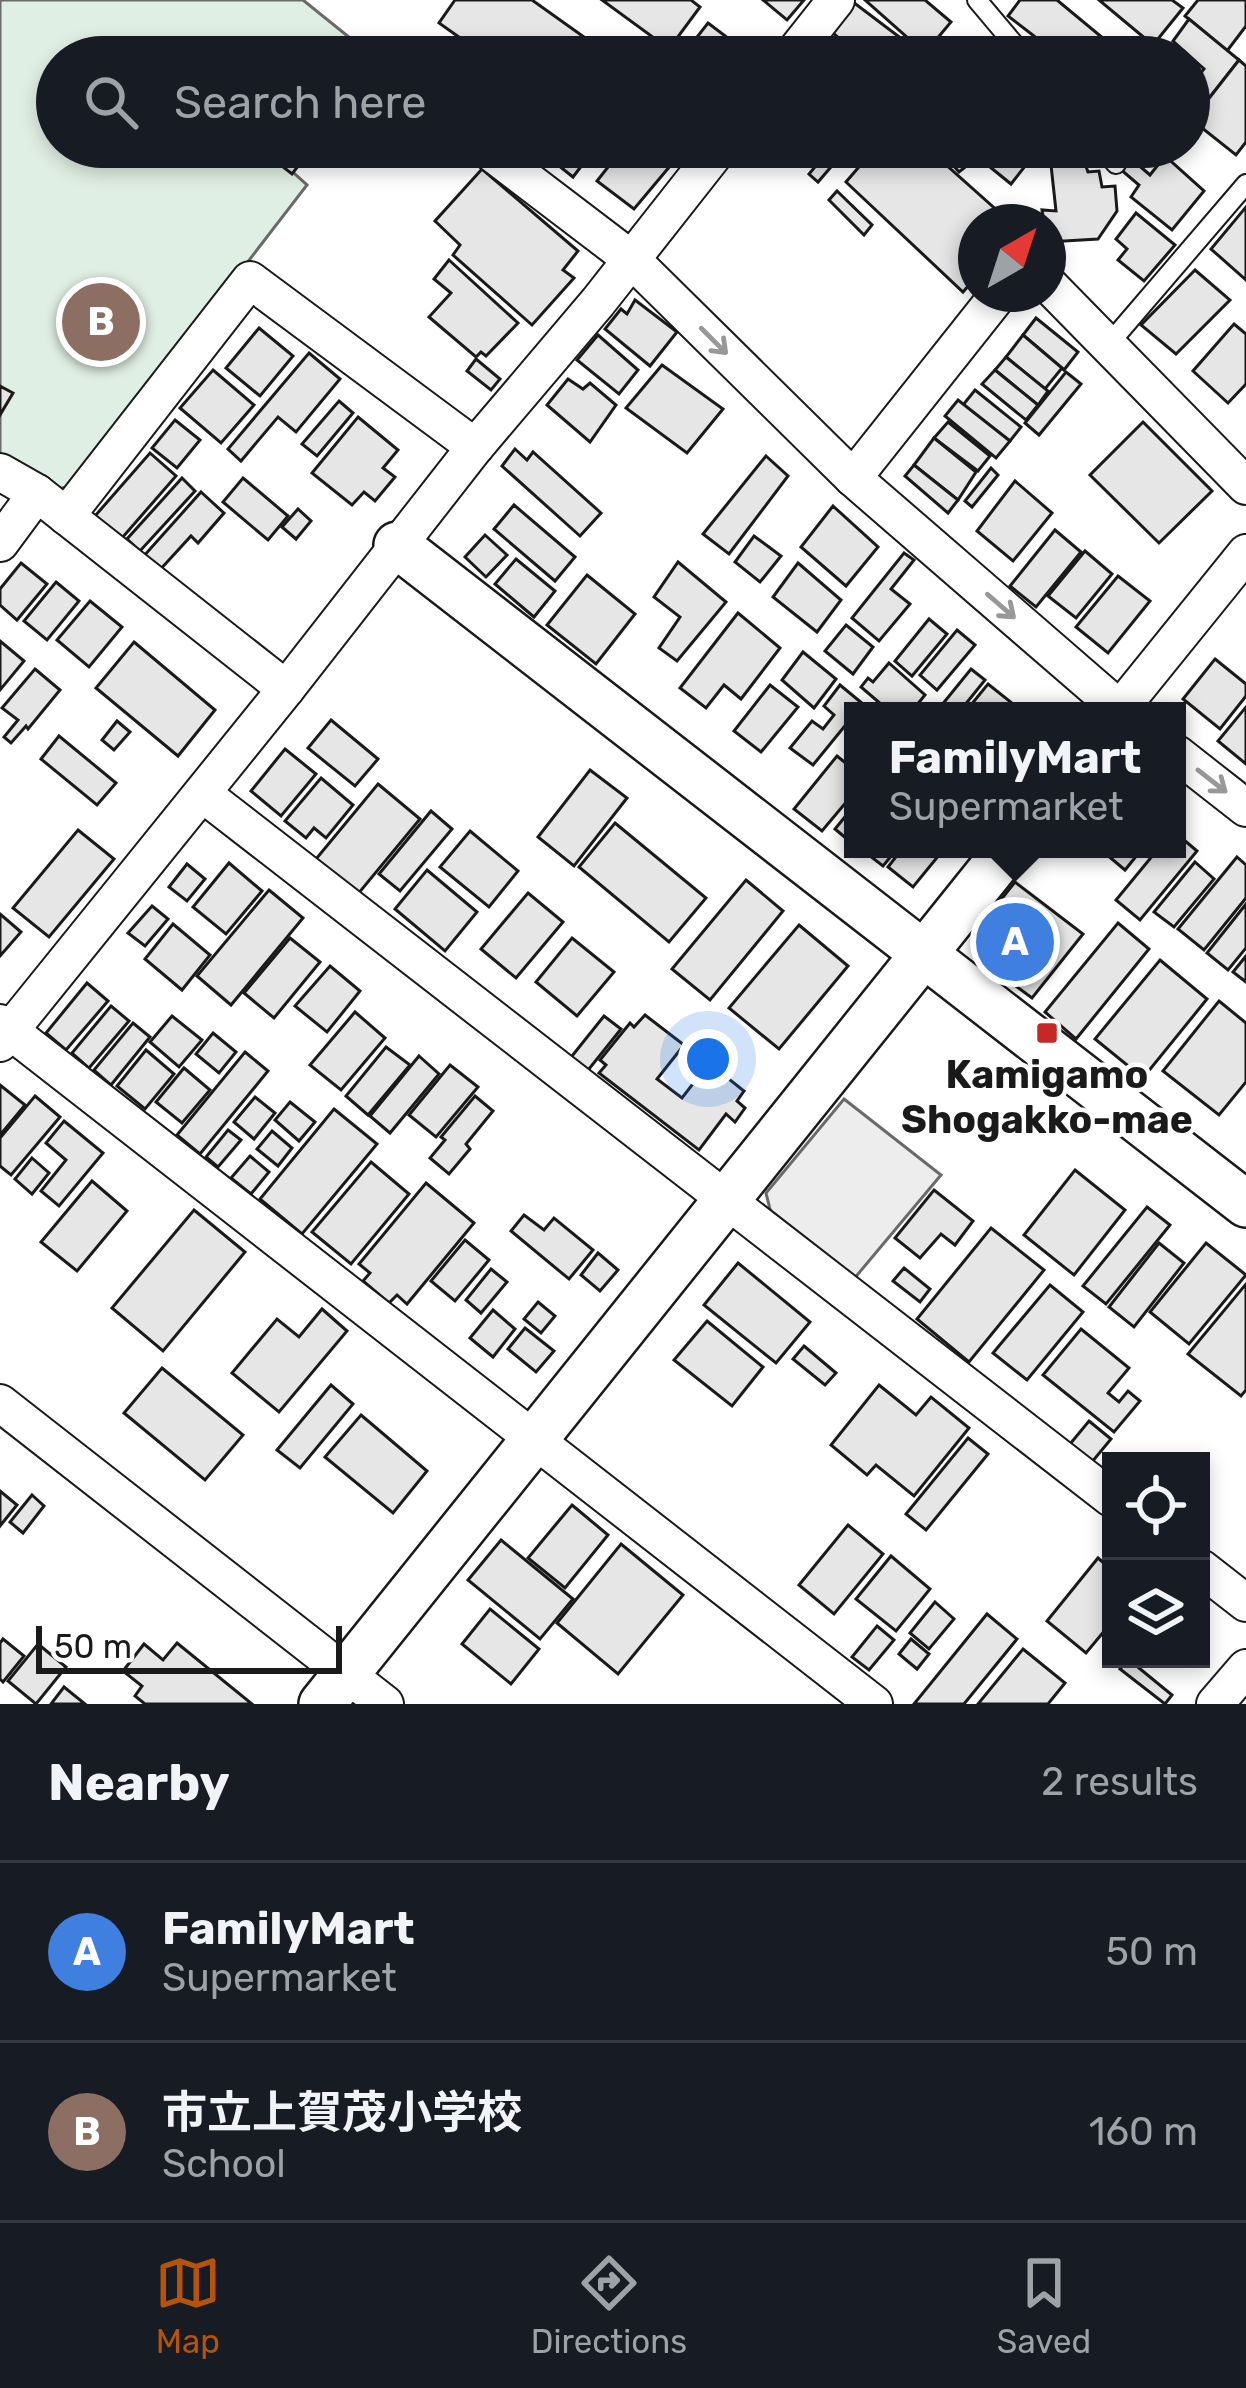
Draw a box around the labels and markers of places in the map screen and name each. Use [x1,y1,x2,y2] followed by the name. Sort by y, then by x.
[62,277,140,367] pin: B
[976,897,1054,987] pin: A
[1034,1020,1060,1046] marker: Kamigamo Shogakko-mae
[901,1052,1193,1143] place label: Kamigamo Shogakko-mae

